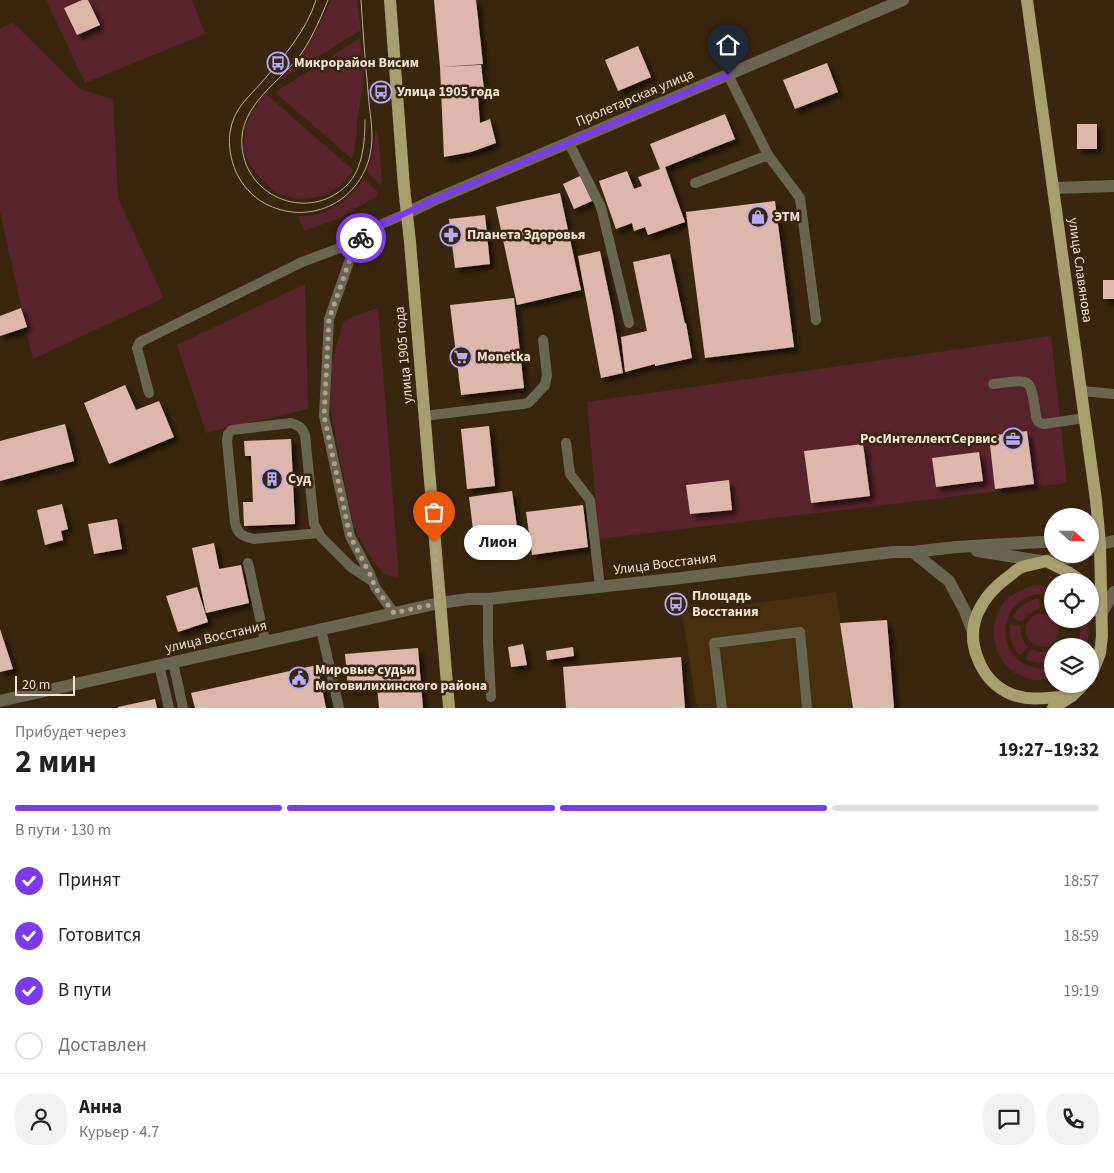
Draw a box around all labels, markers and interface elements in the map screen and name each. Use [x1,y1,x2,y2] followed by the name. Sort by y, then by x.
[707,24,749,75] pin
[714,31,742,59] icon: home
[266,51,290,75] bus stop icon: Микрорайон Висим
[294,53,419,73] place label: Микрорайон Висим
[573,64,697,132] street label: Пролетарская улица
[369,80,393,104] bus stop icon: Улица 1905 года
[397,82,500,102] place label: Улица 1905 года
[746,205,770,229] shop icon: ЭТМ
[774,207,800,227] place label: ЭТМ
[336,213,386,263] courier
[1063,216,1097,324] street label: улица Славянова
[439,223,463,247] pharmacy icon: Планета Здоровья
[347,224,375,252] icon: bike
[467,225,585,245] place label: Планета Здоровья
[390,306,418,404] street label: улица 1905 года
[449,345,473,369] supermarket icon: Monetka
[477,347,531,367] place label: Monetka
[1001,427,1025,451] office icon: РосИнтеллектСервис
[860,429,997,449] place label: РосИнтеллектСервис
[260,467,284,491] building icon: Суд
[288,469,312,489] place label: Суд
[413,491,455,542] pin
[420,498,448,526] icon: bag
[1044,508,1099,562] north arrow
[1044,508,1099,693] map controls
[464,524,532,560] callout: Лион
[479,531,517,553] text: Лион
[612,548,718,580] street label: Улица Восстания
[1044,573,1099,628] button: locate
[692,586,759,622] place label: Площадь Восстания
[664,592,688,616] bus stop icon: Площадь Восстания
[163,616,269,658] street label: улица Восстания
[1044,638,1099,693] button: layers
[315,660,487,696] place label: Мировые судьи Мотовилихинского района
[287,666,311,690] public building icon: Мировые судьи Мотовилихинского района
[15,673,75,696] scale bar
[22,675,50,695] text: 20 m
[15,721,126,743] text: Прибудет через
[998,737,1099,764] text: 19:27–19:32
[15,739,97,785] text: 2 мин
[15,819,111,841] text: В пути · 130 m
[15,867,43,895] icon: check
[58,867,121,894] text: Принят
[1063,870,1099,892] text: 18:57
[15,922,43,950] icon: check
[58,922,141,949] text: Готовится
[1063,925,1099,947] text: 18:59
[15,977,43,1005] icon: check
[58,977,112,1004] text: В пути
[1063,980,1099,1002] text: 19:19
[58,1032,147,1059] text: Доставлен
[15,1093,67,1145] button: person
[983,1093,1035,1145] button: chat
[1047,1093,1099,1145] button: phone
[79,1094,122,1121] text: Анна
[79,1121,159,1143] text: Курьер · 4.7

